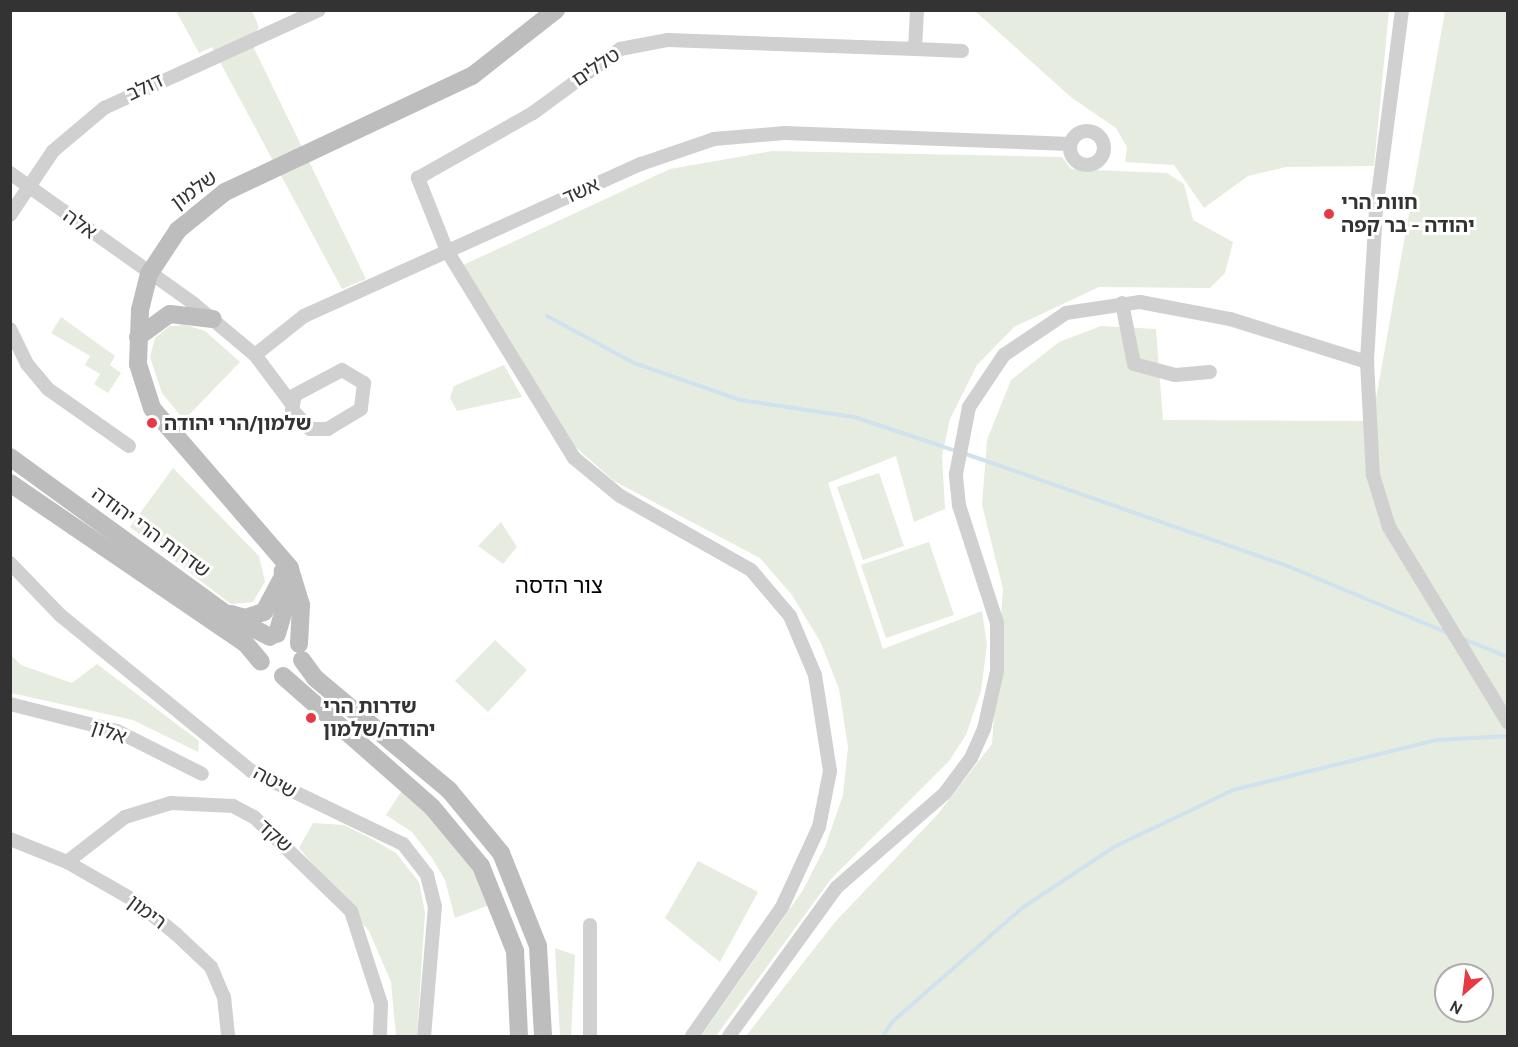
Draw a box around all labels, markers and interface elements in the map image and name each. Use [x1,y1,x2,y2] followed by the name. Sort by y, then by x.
[568,42,624,92] street label: טללים
[123,68,167,106] street label: דולב
[166,165,222,215] street label: שלמון
[559,172,603,210] street label: אשד
[1341,190,1475,237] place label: חוות הרי יהודה - בר קפה
[59,204,101,244] street label: אלה
[1322,207,1336,221] marker: חוות הרי יהודה - בר קפה
[164,411,311,435] place label: שלמון/הרי יהודה
[145,416,159,430] marker: שלמון/הרי יהודה
[87,481,215,583] street label: שדרות הרי יהודה
[515,573,603,599] district label: צור הדסה
[323,694,435,741] place label: שדרות הרי יהודה/שלמון
[304,711,318,725] marker: שדרות הרי יהודה/שלמון
[88,715,130,749] street label: אלון
[249,760,301,804] street label: שיטה
[253,814,297,858] street label: שקד
[123,890,171,934] street label: רימון
[1434,963,1494,1023] north arrow
[1447,997,1466,1019] text: N

